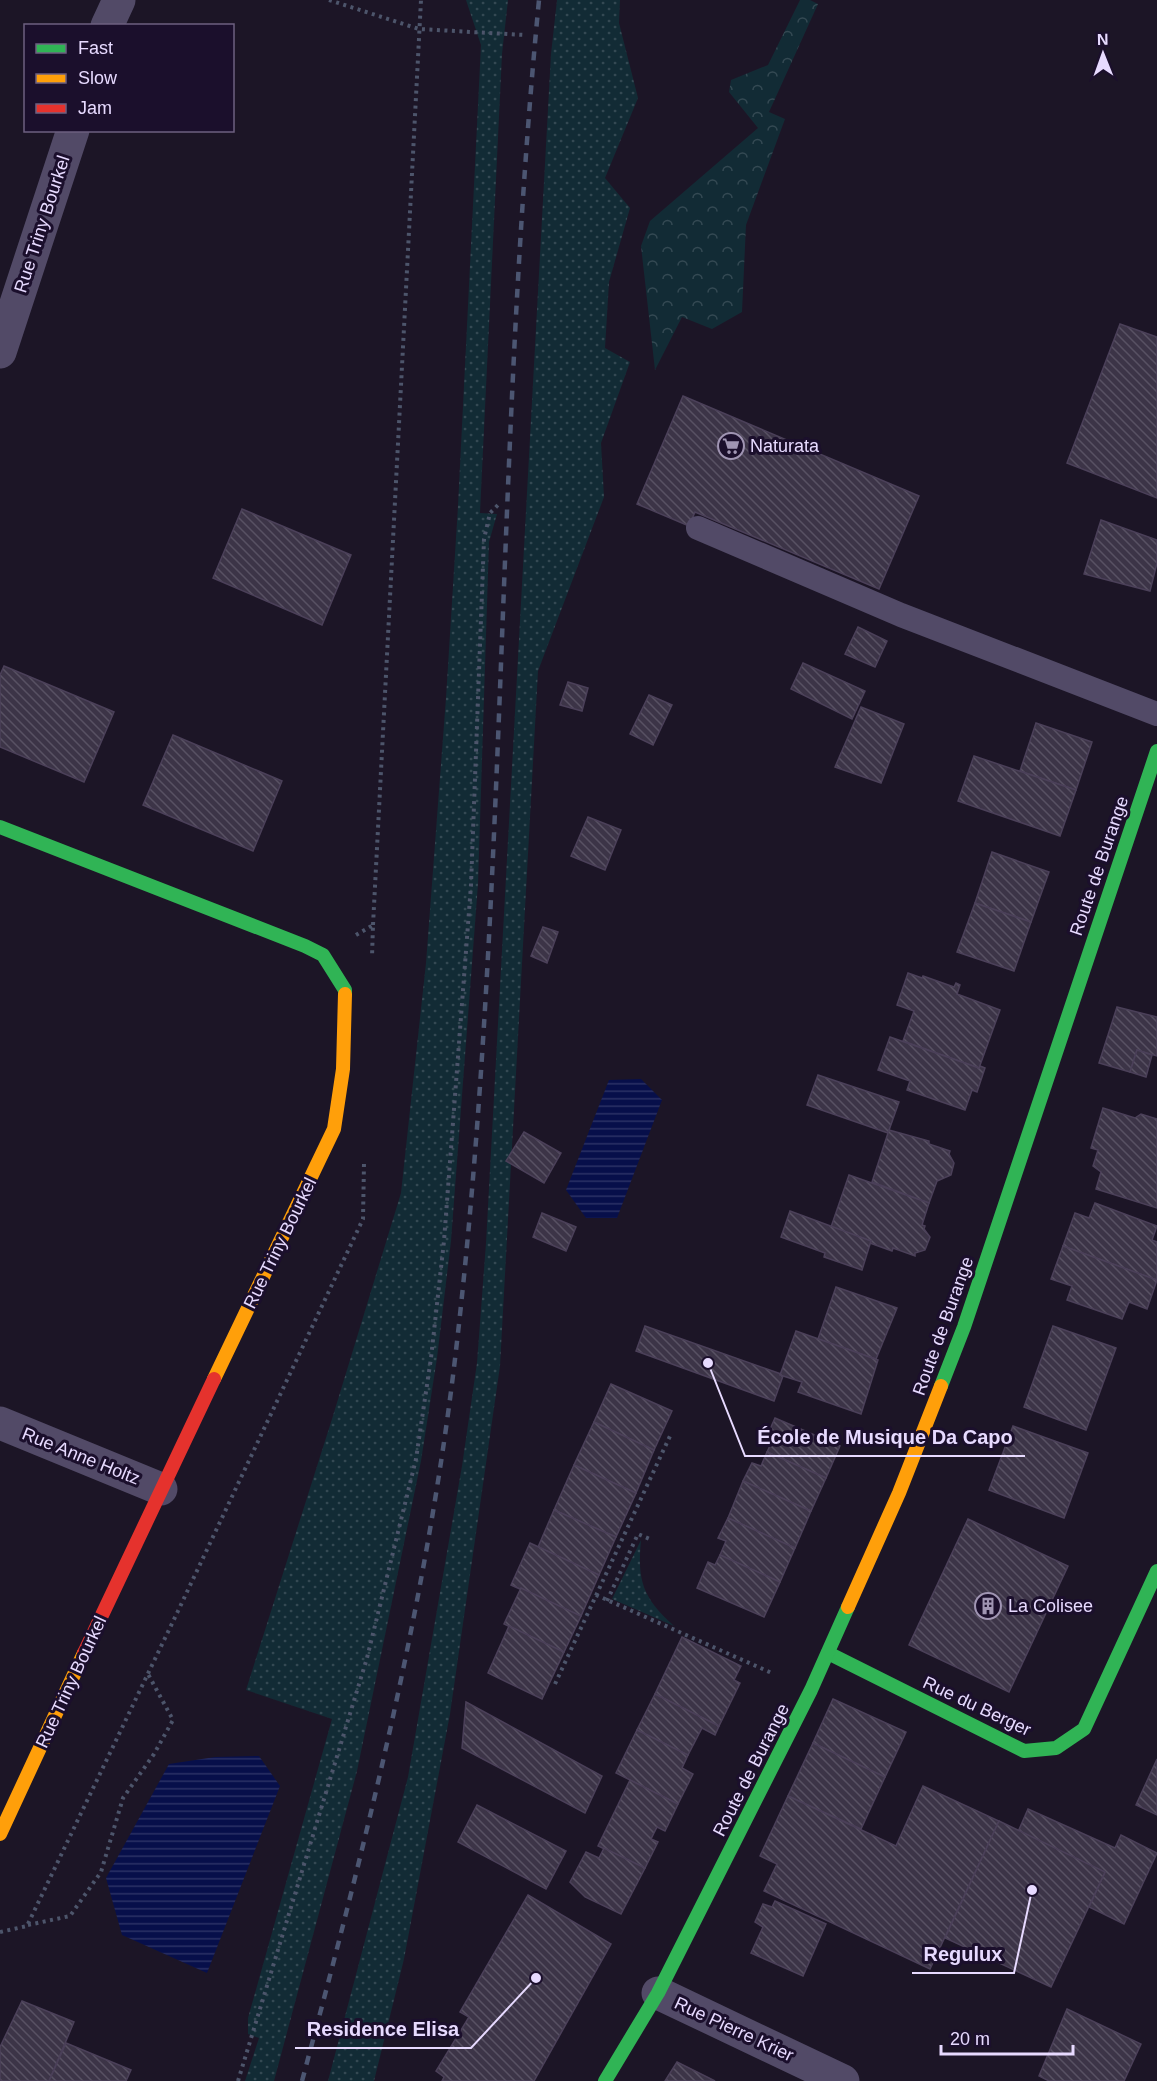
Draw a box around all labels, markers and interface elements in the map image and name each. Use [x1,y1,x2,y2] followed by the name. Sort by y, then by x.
[24,24,234,132] legend
[1073,24,1133,84] north arrow
[1097,31,1109,48] text: N
[78,38,113,58] text: Fast
[78,68,118,88] text: Slow
[78,98,112,118] text: Jam
[10,153,74,295] street label: Rue Triny Bourkel
[716,431,746,461] supermarket icon: Naturata
[750,436,820,456] place label: Naturata
[1066,794,1132,938] street label: Route de Burange
[240,1174,320,1312] street label: Rue Triny Bourkel
[909,1254,977,1398] street label: Route de Burange
[745,1418,1025,1456] callout: École de Musique Da Capo
[19,1423,143,1489] street label: Rue Anne Holtz
[757,1426,1013,1448] text: École de Musique Da Capo
[973,1591,1003,1621] building icon: La Colisee
[1008,1596,1093,1616] place label: La Colisee
[32,1613,110,1751] street label: Rue Triny Bourkel
[920,1672,1034,1740] street label: Rue du Berger
[709,1700,793,1840] street label: Route de Burange
[912,1935,1014,1973] callout: Regulux
[924,1943,1002,1965] text: Regulux
[671,1993,797,2065] street label: Rue Pierre Krier
[295,2010,471,2048] callout: Residence Elisa
[307,2018,460,2040] text: Residence Elisa
[941,2018,1073,2056] scale bar
[950,2029,990,2049] text: 20 m

